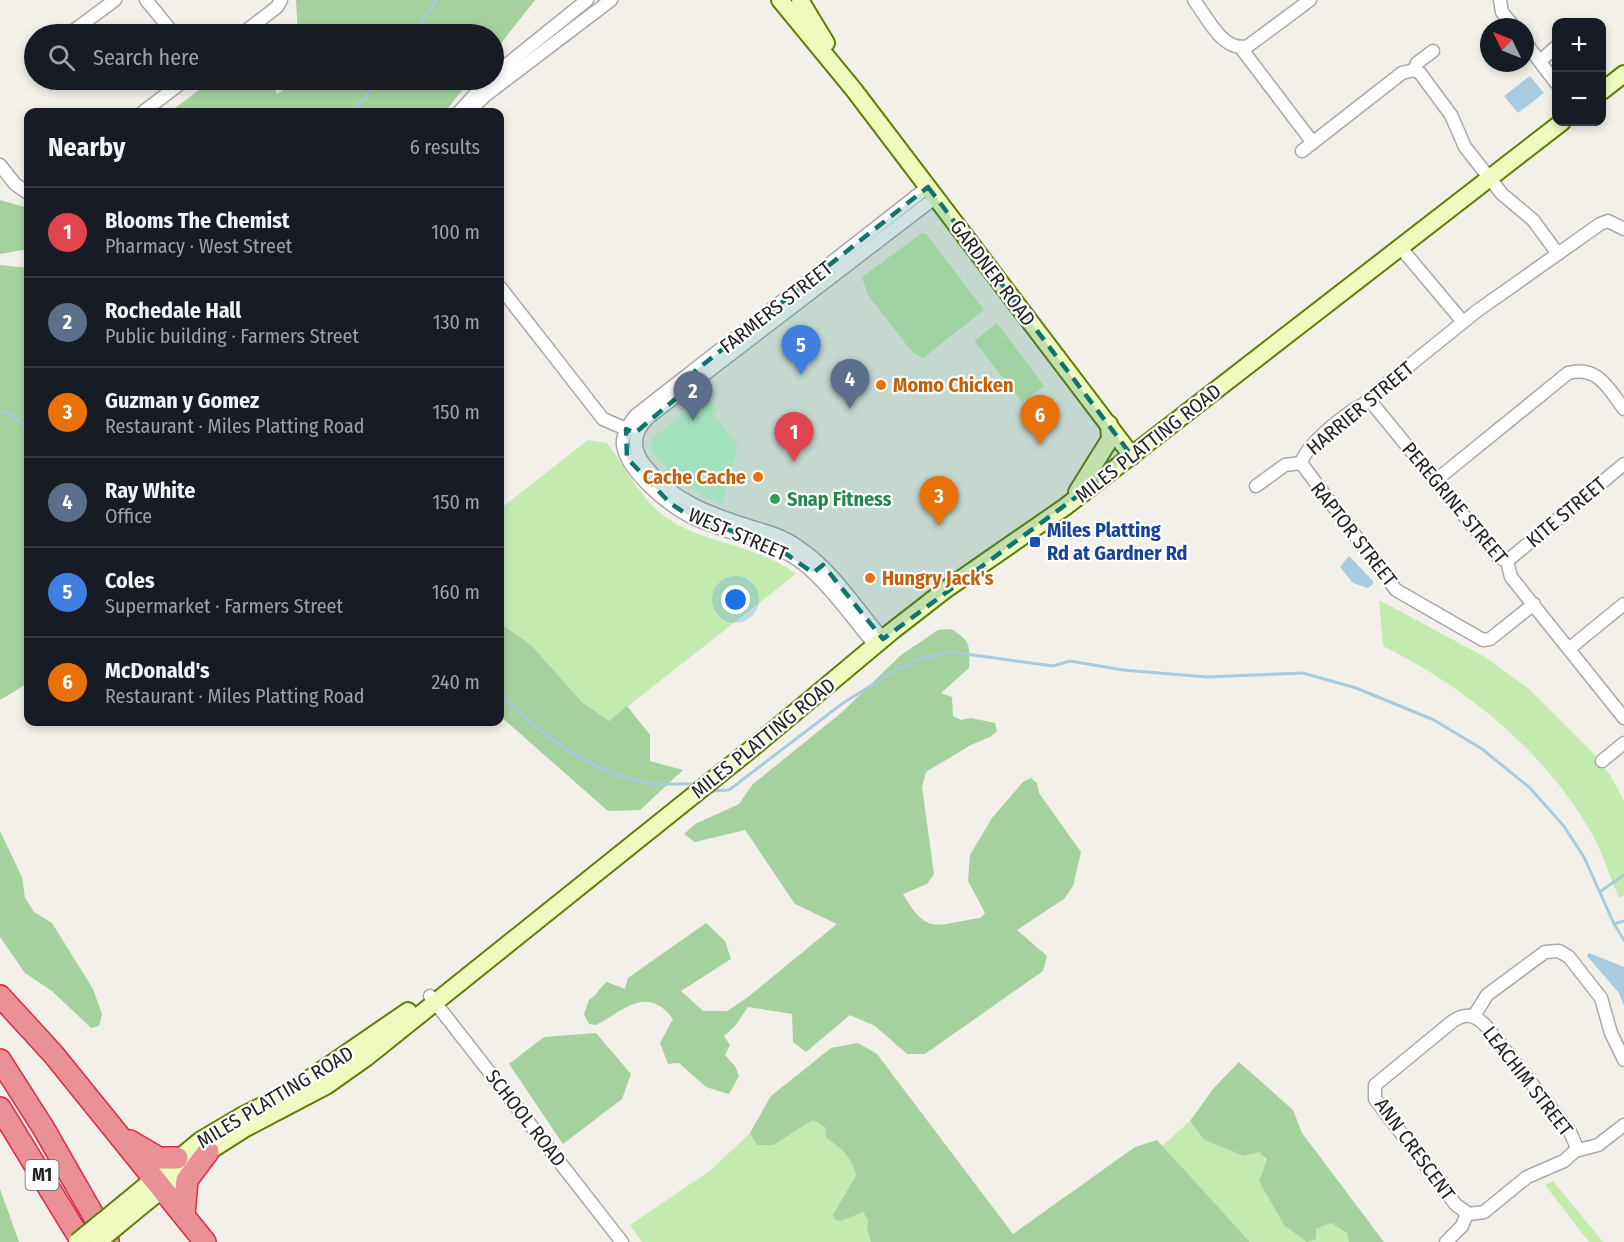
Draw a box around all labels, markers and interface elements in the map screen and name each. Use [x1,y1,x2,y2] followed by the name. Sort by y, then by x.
[1480,18,1534,72] north arrow
[1552,18,1606,126] map controls
[1552,18,1606,72] button: +
[24,24,504,90] search box
[45,41,78,74] icon: search
[93,44,199,71] text: Search here
[1552,72,1606,126] button: −
[48,132,125,163] text: Nearby
[410,135,480,159] text: 6 results
[105,207,290,234] text: Blooms The Chemist
[945,215,1041,331] street label: GARDNER ROAD
[63,220,72,244] text: 1
[431,220,480,244] text: 100 m
[105,234,292,258] text: Pharmacy · West Street
[715,255,837,358] street label: FARMERS STREET
[105,297,241,324] text: Rochedale Hall
[63,310,72,334] text: 2
[433,310,480,334] text: 130 m
[105,324,359,348] text: Public building · Farmers Street
[782,326,820,375] pin: 5
[1302,356,1419,460] street label: HARRIER STREET
[830,360,870,409] pin: 4
[674,372,712,421] pin: 2
[893,373,1013,397] place label: Momo Chicken
[874,378,888,392] marker: Momo Chicken
[1070,379,1226,507] street label: MILES PLATTING ROAD
[105,387,259,414] text: Guzman y Gomez
[1020,396,1060,445] pin: 6
[63,400,72,424] text: 3
[433,400,480,424] text: 150 m
[774,412,814,462] pin: 1
[105,414,365,438] text: Restaurant · Miles Platting Road
[1397,437,1513,569] street label: PEREGRINE STREET
[643,465,746,489] place label: Cache Cache
[751,470,765,484] marker: Cache Cache
[1521,471,1611,552] street label: KITE STREET
[920,476,958,526] pin: 3
[105,477,196,504] text: Ray White
[1306,477,1403,592] street label: RAPTOR STREET
[787,487,892,511] place label: Snap Fitness
[62,490,73,514] text: 4
[433,490,480,514] text: 150 m
[768,492,782,506] marker: Snap Fitness
[685,502,792,566] street label: WEST STREET
[105,504,152,528] text: Office
[1047,518,1187,565] place label: Miles Platting Rd at Gardner Rd
[1028,535,1042,549] marker: Miles Platting Rd at Gardner Rd
[882,566,994,590] place label: Hungry Jack's
[105,567,155,594] text: Coles
[863,571,877,585] marker: Hungry Jack's
[63,580,72,604] text: 5
[432,580,480,604] text: 160 m
[721,585,750,614] your location
[105,594,343,618] text: Supermarket · Farmers Street
[105,657,210,684] text: McDonald's
[62,670,73,694] text: 6
[431,670,480,694] text: 240 m
[686,673,840,803] street label: MILES PLATTING ROAD
[105,684,365,708] text: Restaurant · Miles Platting Road
[1478,1021,1579,1141] street label: LEACHIM STREET
[192,1041,358,1153] street label: MILES PLATTING ROAD
[481,1065,571,1171] street label: SCHOOL ROAD
[1370,1093,1461,1205] street label: ANN CRESCENT
[26,1160,58,1190] road number: M1

